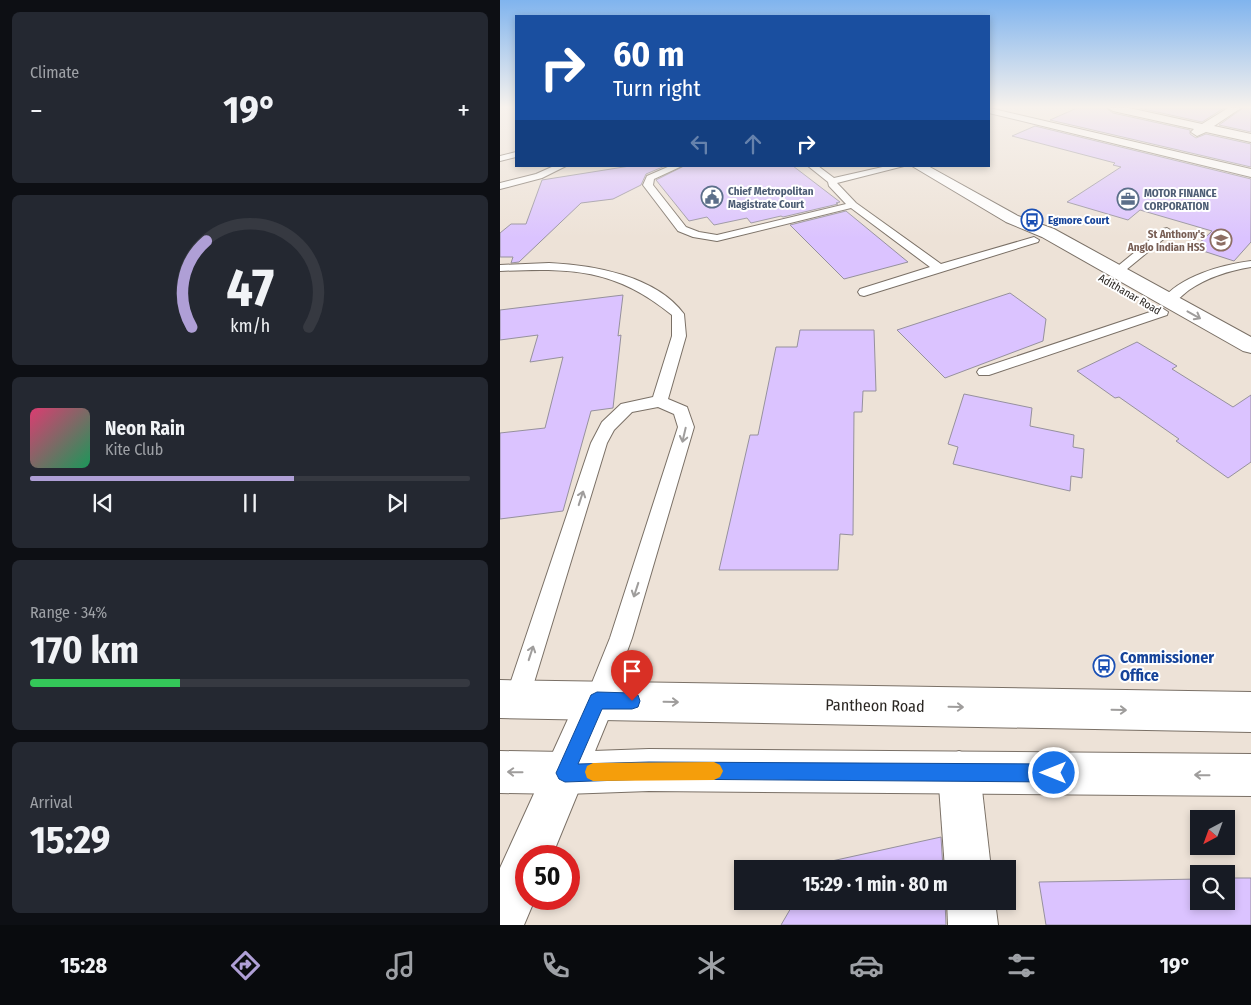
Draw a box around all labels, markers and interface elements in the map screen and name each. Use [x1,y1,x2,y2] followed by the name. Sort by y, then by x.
[613,33,684,75] text: 60 m
[530,35,595,100] icon: right
[30,63,79,82] text: Climate
[613,75,701,102] text: Turn right
[223,87,277,133] text: 19°
[30,94,43,127] text: −
[457,94,470,127] text: +
[686,130,714,158] icon: left
[739,130,767,158] icon: ahead
[792,130,820,158] icon: right
[700,185,724,209] public building icon: Chief Metropolitan Magistrate Court
[728,185,814,211] place label: Chief Metropolitan Magistrate Court
[1116,187,1140,211] office icon: MOTOR FINANCE CORPORATION
[1144,187,1217,213] place label: MOTOR FINANCE CORPORATION
[1020,208,1044,232] bus stop icon: Egmore Court
[1048,214,1109,227] place label: Egmore Court
[1127,228,1205,254] place label: St Anthony's Anglo Indian HSS
[1209,228,1233,252] school or university icon: St Anthony's Anglo Indian HSS
[226,257,274,320] text: 47
[1096,271,1163,317] street label: Adithanar Road
[1186,311,1201,321] one-way arrow
[230,315,270,337] text: km/h
[105,417,185,440] text: Neon Rain
[679,427,688,443] one-way arrow
[105,440,163,459] text: Kite Club
[89,489,117,517] icon: previous
[236,489,264,517] icon: pause
[383,489,411,517] icon: next
[577,491,586,506] one-way arrow
[631,582,640,598] one-way arrow
[30,603,107,622] text: Range · 34%
[30,627,139,673] text: 170 km
[527,645,537,661] one-way arrow
[1120,648,1214,685] place label: Commissioner Office
[611,650,653,701] pin
[1092,654,1116,678] bus stop icon: Commissioner Office
[618,657,646,685] icon: arrive
[825,695,925,716] street label: Pantheon Road
[662,697,679,707] one-way arrow
[948,702,964,712] one-way arrow
[1110,705,1126,715] one-way arrow
[1027,746,1079,798] position arrow
[507,767,524,777] one-way arrow
[1195,770,1211,779] one-way arrow
[30,793,72,812] text: Arrival
[1190,810,1235,855] north arrow
[1190,810,1235,910] map controls
[30,817,110,863] text: 15:29
[515,845,580,910] speed limit sign: 50
[1190,865,1235,910] button: search
[803,873,947,896] text: 15:29 · 1 min · 80 m
[228,948,263,983] icon: directions
[383,948,418,983] icon: music
[538,948,573,983] icon: phone
[694,948,729,983] icon: climate
[849,948,884,983] icon: car
[1004,948,1039,983] icon: filters
[60,952,107,979] text: 15:28
[1160,952,1191,979] text: 19°

